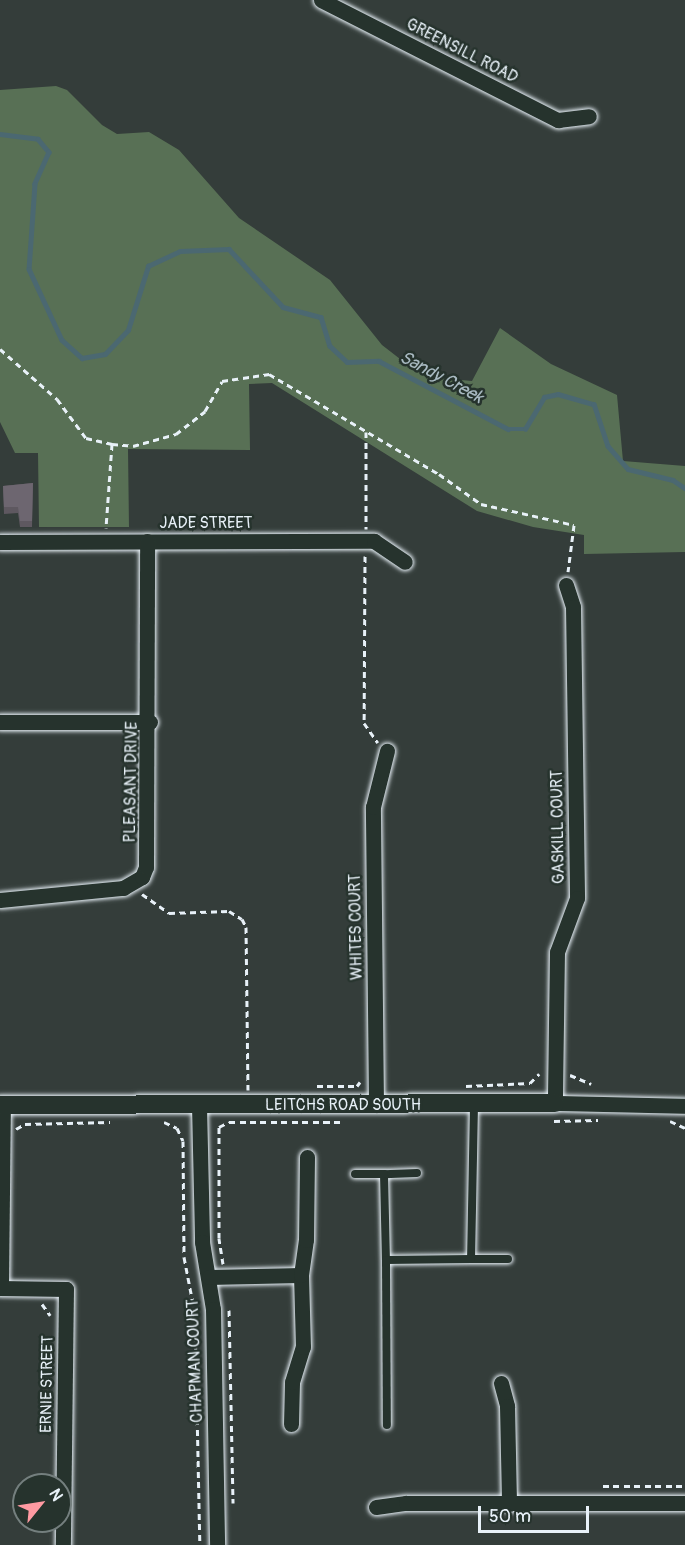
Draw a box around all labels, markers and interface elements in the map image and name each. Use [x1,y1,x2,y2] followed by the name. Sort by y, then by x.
[403,15,521,87] street label: GREENSILL ROAD
[396,347,486,409] water label: Sandy Creek
[160,513,252,533] street label: JADE STREET
[120,721,142,843] street label: PLEASANT DRIVE
[547,770,569,884] street label: GASKILL COURT
[345,874,367,980] street label: WHITES COURT
[265,1095,421,1115] street label: LEITCHS ROAD SOUTH
[183,1299,207,1423] street label: CHAPMAN COURT
[37,1335,57,1433] street label: ERNIE STREET
[12,1473,72,1533] north arrow
[44,1485,67,1505] text: N
[481,1494,592,1532] scale bar
[489,1505,531,1528] text: 50 m

